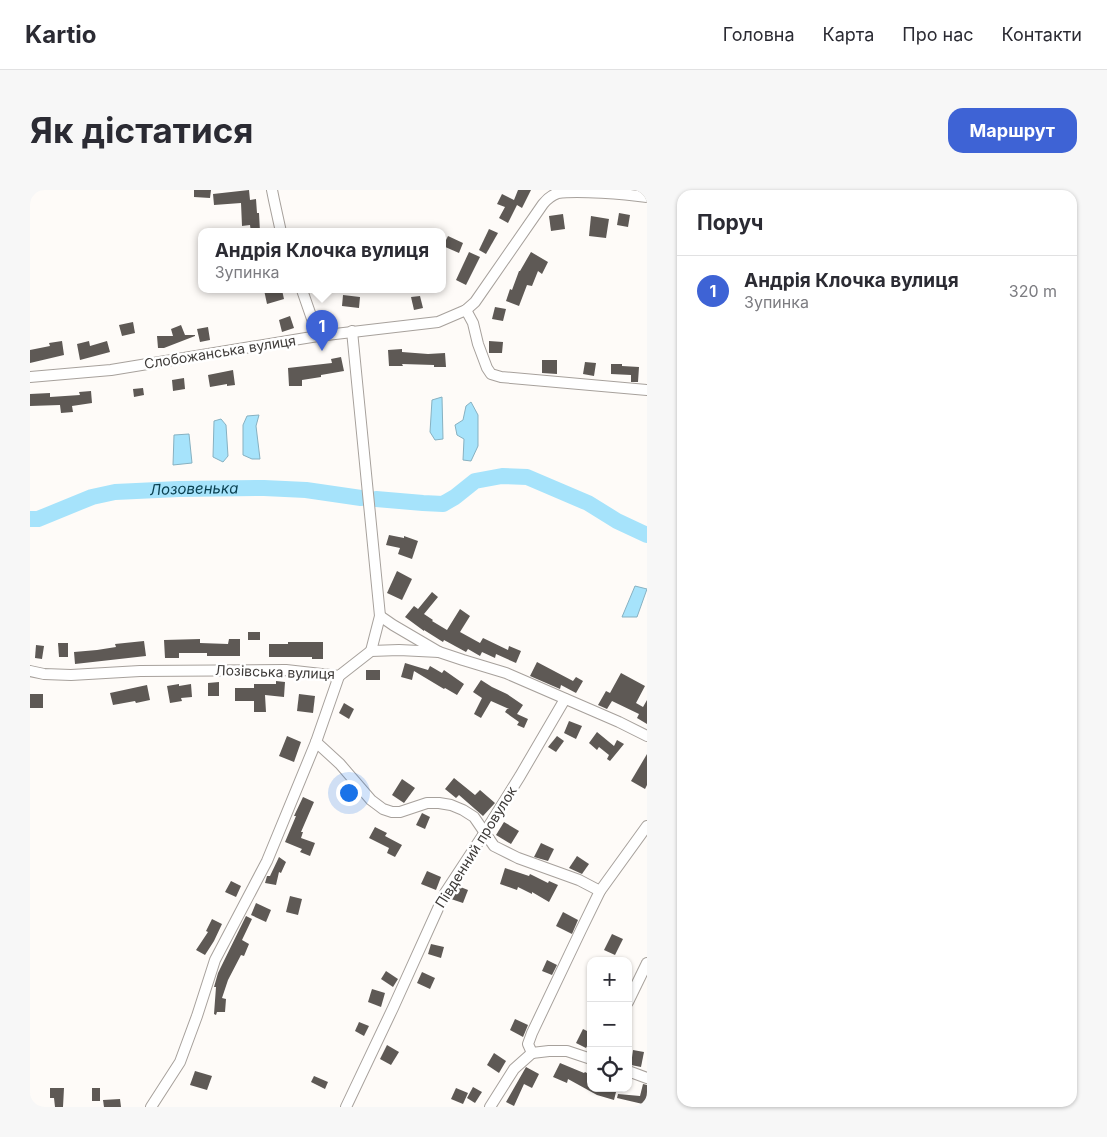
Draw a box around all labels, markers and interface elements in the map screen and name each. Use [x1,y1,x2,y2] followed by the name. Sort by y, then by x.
[25,20,96,49] text: Kartio
[723,24,795,45] text: Головна
[823,24,874,45] text: Карта
[902,24,974,45] text: Про нас
[1002,24,1082,45] text: Контакти
[948,108,1077,153] button: Маршрут
[30,109,254,151] text: Як дістатися
[697,210,764,235] text: Поруч
[198,228,446,293] popup
[215,239,429,262] text: Андрія Клочка вулиця
[215,262,280,282] text: Зупинка
[744,269,959,292] text: Андрія Клочка вулиця
[710,281,716,301] text: 1
[1009,281,1057,301] text: 320 m
[744,292,809,312] text: Зупинка
[306,310,338,351] pin: 1
[143,331,297,372] street label: Слобожанська вулиця
[149,478,238,499] water label: Лозовенька
[215,661,335,682] street label: Лозівська вулиця
[336,780,362,806] your location
[431,782,520,911] street label: Південний провулок
[587,957,632,1092] map controls
[587,957,632,1002] button: +
[587,1002,632,1047] button: −
[587,1047,632,1092] button: locate

